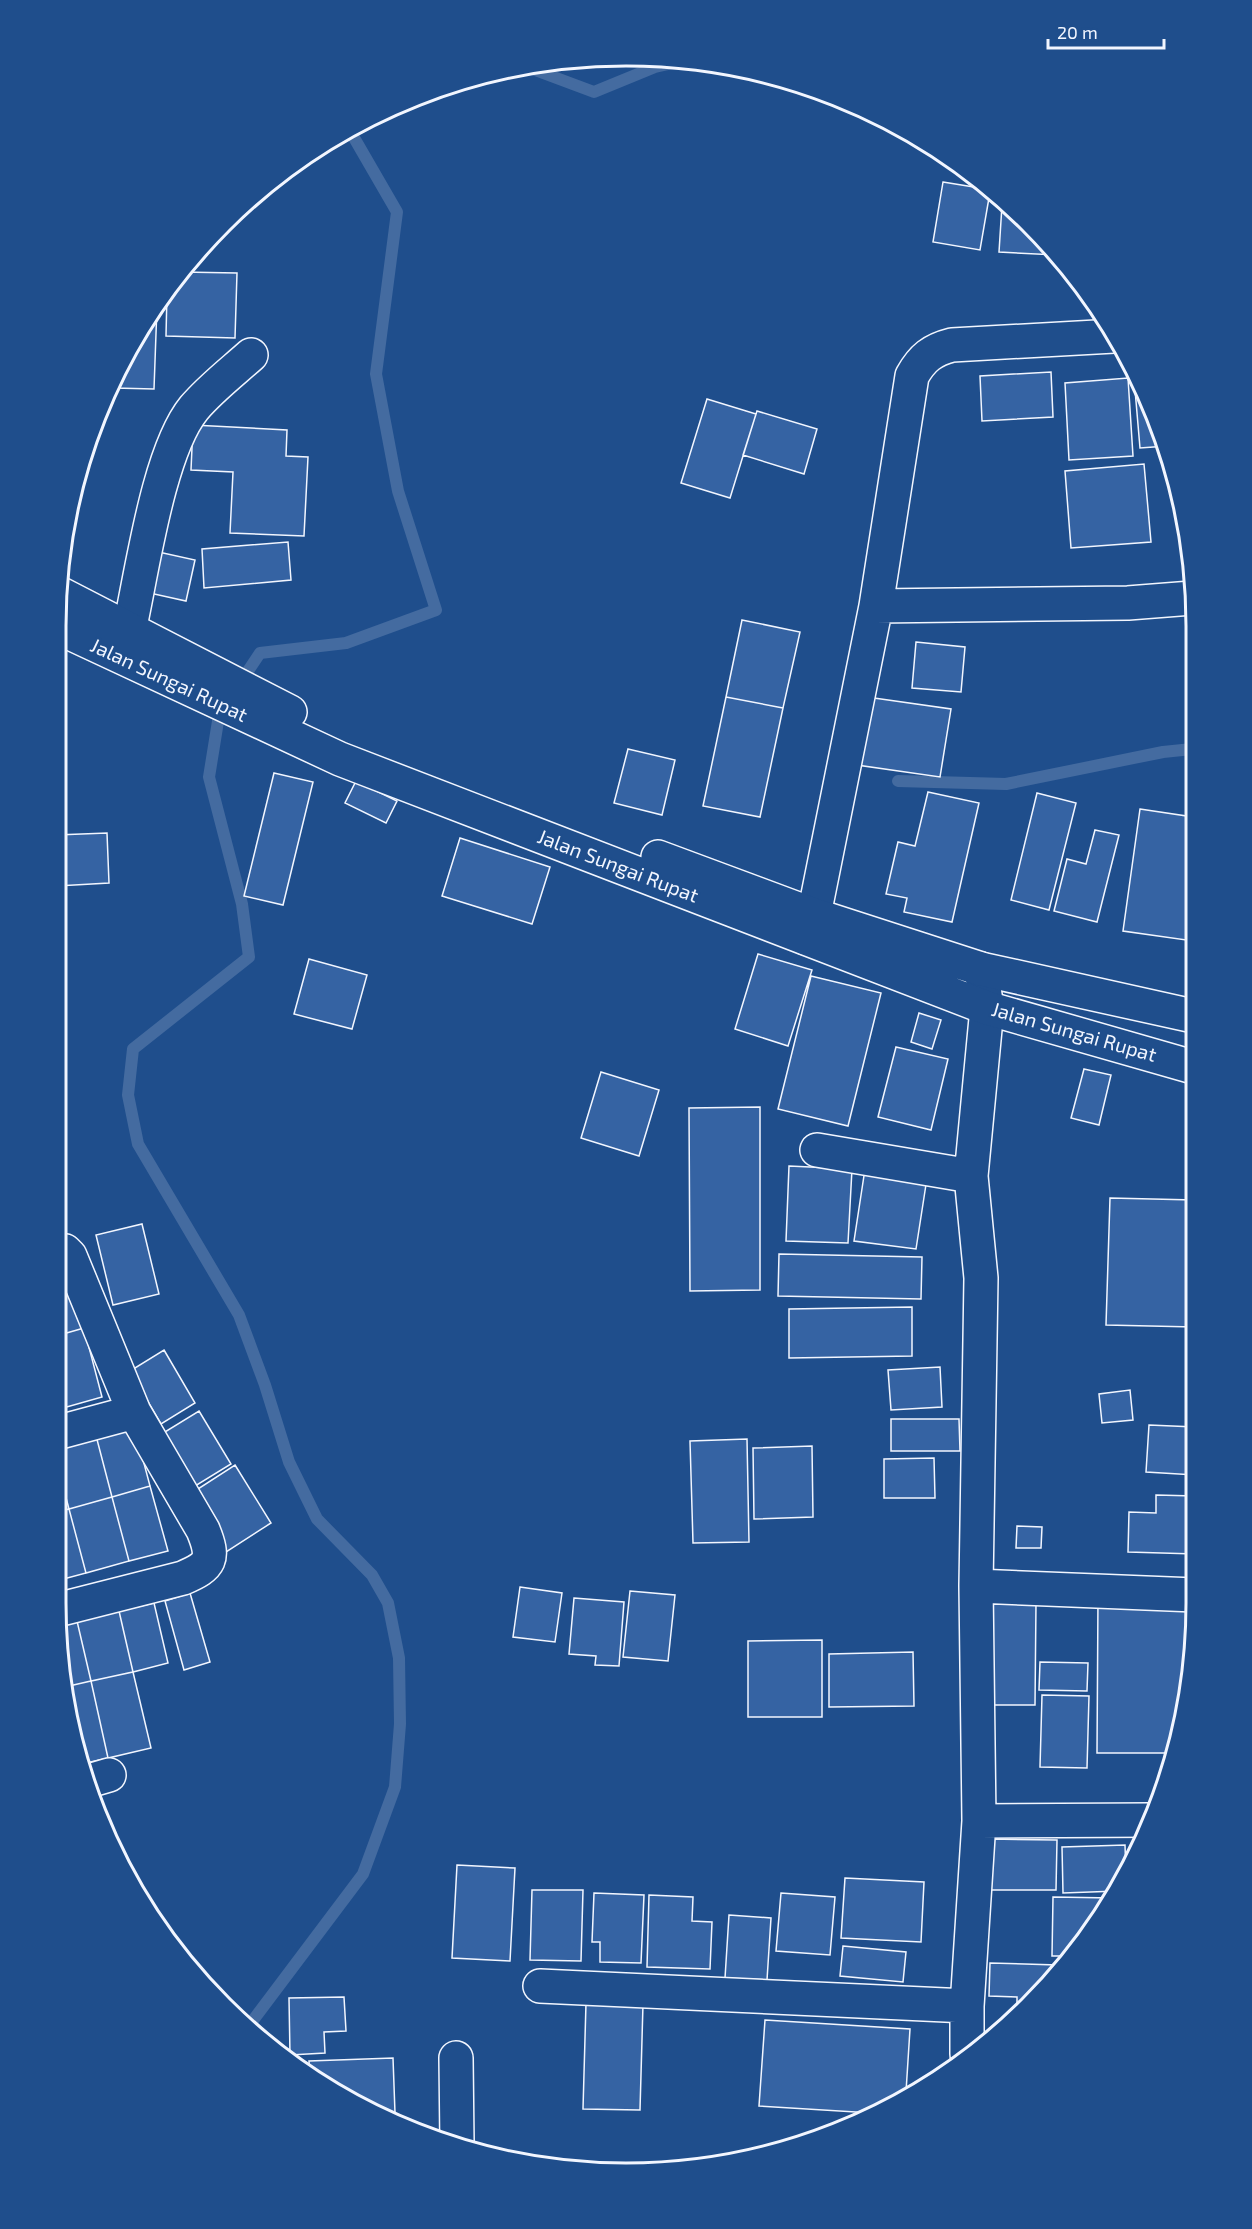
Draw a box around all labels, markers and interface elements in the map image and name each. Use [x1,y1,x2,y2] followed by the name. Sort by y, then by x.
[1048,12,1164,50] scale bar
[1057,21,1098,43] text: 20 m
[87,632,252,726] street label: Jalan Sungai Rupat
[534,823,703,907] street label: Jalan Sungai Rupat
[989,996,1160,1066] street label: Jalan Sungai Rupat

